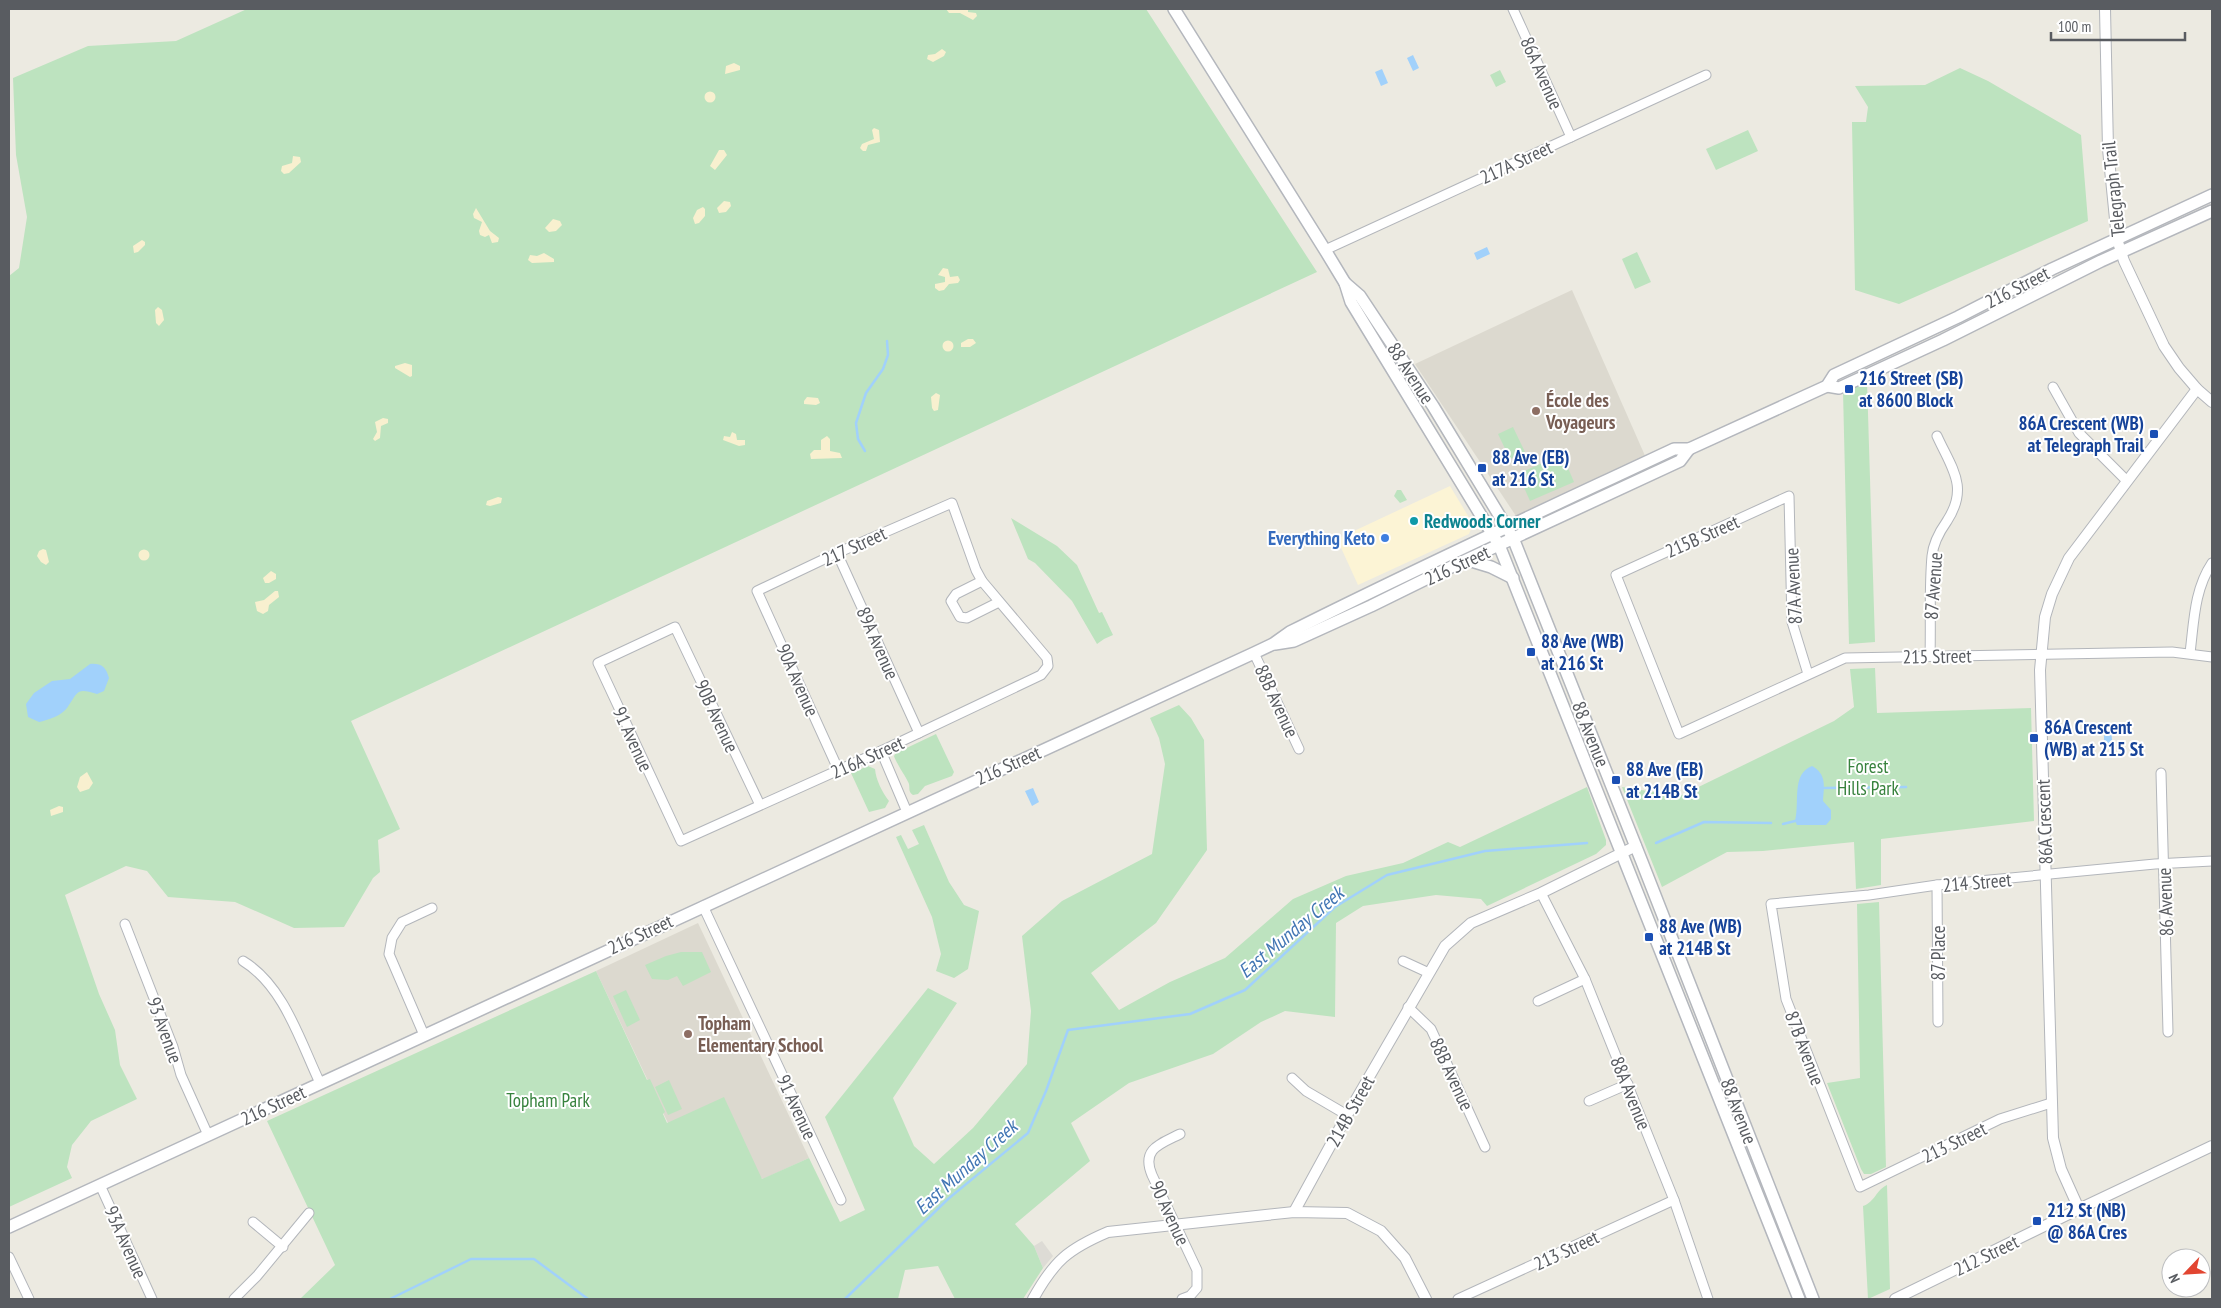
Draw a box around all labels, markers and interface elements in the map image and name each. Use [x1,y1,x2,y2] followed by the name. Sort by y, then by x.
[2051,10,2185,42] scale bar
[2058,17,2091,36] text: 100 m
[1515,33,1569,113] street label: 86A Avenue
[1476,135,1557,189] street label: 217A Street
[2096,139,2130,238] street label: Telegraph Trail
[1981,260,2054,313] street label: 216 Street
[1382,338,1440,408] street label: 88 Avenue
[1859,366,1963,412] place label: 216 Street (SB) at 8600 Block
[1843,383,1855,395] marker: 216 Street (SB) at 8600 Block
[1545,388,1616,434] place label: École des Voyageurs
[1530,405,1542,417] marker: École des Voyageurs
[2018,411,2144,457] place label: 86A Crescent (WB) at Telegraph Trail
[2148,428,2160,440] marker: 86A Crescent (WB) at Telegraph Trail
[1492,445,1570,491] place label: 88 Ave (EB) at 216 St
[1476,462,1488,474] marker: 88 Ave (EB) at 216 St
[1424,509,1541,533] place label: Redwoods Corner
[1662,509,1743,563] street label: 215B Street
[1408,515,1420,527] marker: Redwoods Corner
[818,520,891,571] street label: 217 Street
[1268,526,1375,550] place label: Everything Keto
[1379,532,1391,544] marker: Everything Keto
[1421,539,1494,590] street label: 216 Street
[1779,547,1807,625] street label: 87A Avenue
[1919,551,1947,621] street label: 87 Avenue
[851,603,905,683] street label: 89A Avenue
[1541,629,1624,675] place label: 88 Ave (WB) at 216 St
[771,640,825,720] street label: 90A Avenue
[1902,643,1972,669] street label: 215 Street
[1525,646,1537,658] marker: 88 Ave (WB) at 216 St
[1250,661,1304,741] street label: 88B Avenue
[690,676,744,756] street label: 90B Avenue
[1567,698,1615,770] street label: 88 Avenue
[608,703,658,775] street label: 91 Avenue
[2044,715,2144,761] place label: 86A Crescent (WB) at 215 St
[827,730,908,784] street label: 216A Street
[2028,732,2040,744] marker: 86A Crescent (WB) at 215 St
[972,740,1045,790] street label: 216 Street
[1837,754,1900,800] park label: Forest Hills Park
[1626,757,1704,803] place label: 88 Ave (EB) at 214B St
[1610,774,1622,786] marker: 88 Ave (EB) at 214B St
[2030,778,2057,865] street label: 86A Crescent
[1942,867,2013,897] street label: 214 Street
[2152,867,2178,937] street label: 86 Avenue
[1233,879,1351,984] water label: East Munday Creek
[604,908,677,959] street label: 216 Street
[1659,914,1742,960] place label: 88 Ave (WB) at 214B St
[1926,925,1950,981] street label: 87 Place
[1643,931,1655,943] marker: 88 Ave (WB) at 214B St
[142,994,188,1067] street label: 93 Avenue
[1780,1007,1830,1089] street label: 87B Avenue
[698,1011,823,1057] place label: Topham Elementary School
[682,1028,694,1040] marker: Topham Elementary School
[1425,1034,1479,1114] street label: 88B Avenue
[1605,1053,1657,1133] street label: 88A Avenue
[1321,1070,1380,1151] street label: 214B Street
[772,1071,822,1143] street label: 91 Avenue
[1715,1075,1763,1147] street label: 88 Avenue
[237,1079,310,1130] street label: 216 Street
[506,1088,590,1112] park label: Topham Park
[909,1112,1025,1220] water label: East Munday Creek
[1918,1116,1991,1168] street label: 213 Street
[1145,1177,1195,1249] street label: 90 Avenue
[2047,1198,2128,1244] place label: 212 St (NB) @ 86A Cres
[99,1202,153,1282] street label: 93A Avenue
[2031,1215,2043,1227] marker: 212 St (NB) @ 86A Cres
[1530,1224,1603,1275] street label: 213 Street
[1950,1229,2023,1281] street label: 212 Street
[2161,1248,2211,1298] north arrow
[2164,1271,2184,1286] text: N

